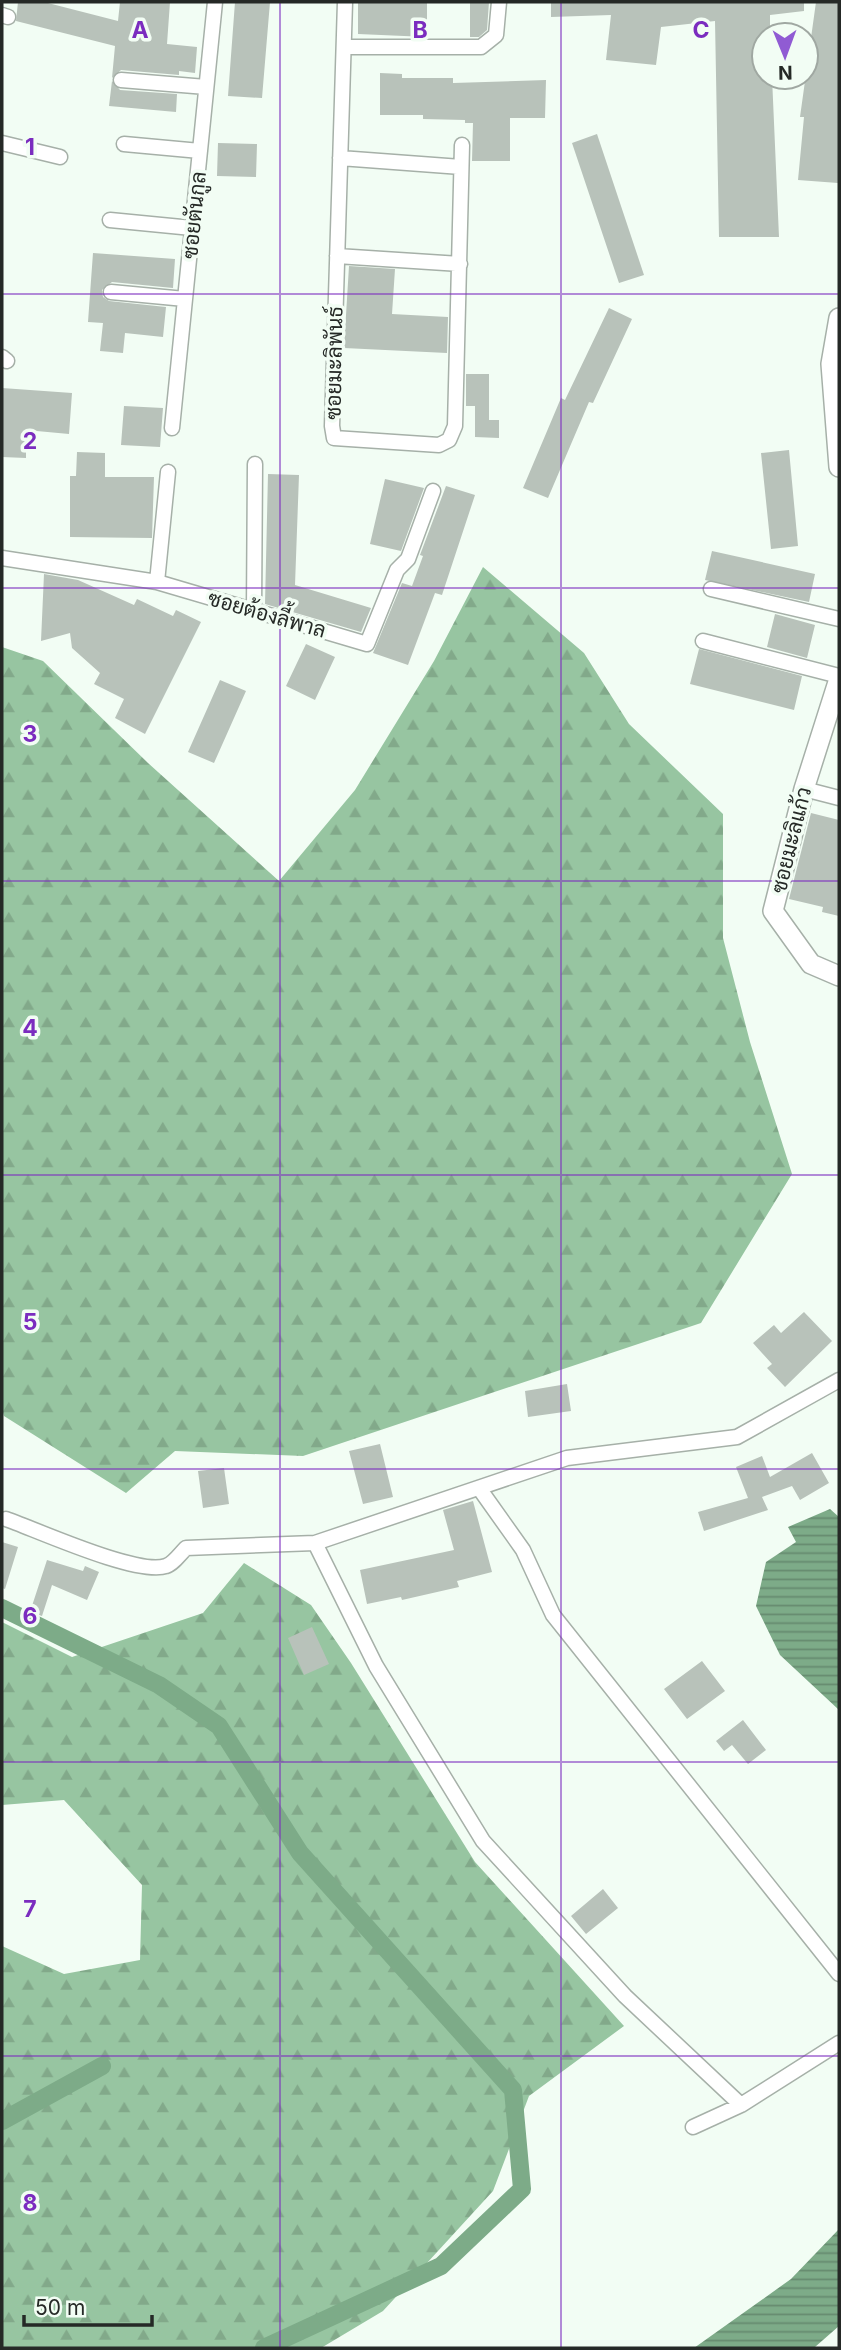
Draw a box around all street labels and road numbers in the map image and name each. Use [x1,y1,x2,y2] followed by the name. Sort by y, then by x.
[177,170,214,260] street label: ซอยตันกูล
[320,306,347,420] street label: ซอยมะลิพันธ์
[205,579,331,643] street label: ซอยต้องลี้พาล
[766,784,816,896] street label: ซอยมะลิแก้ว

